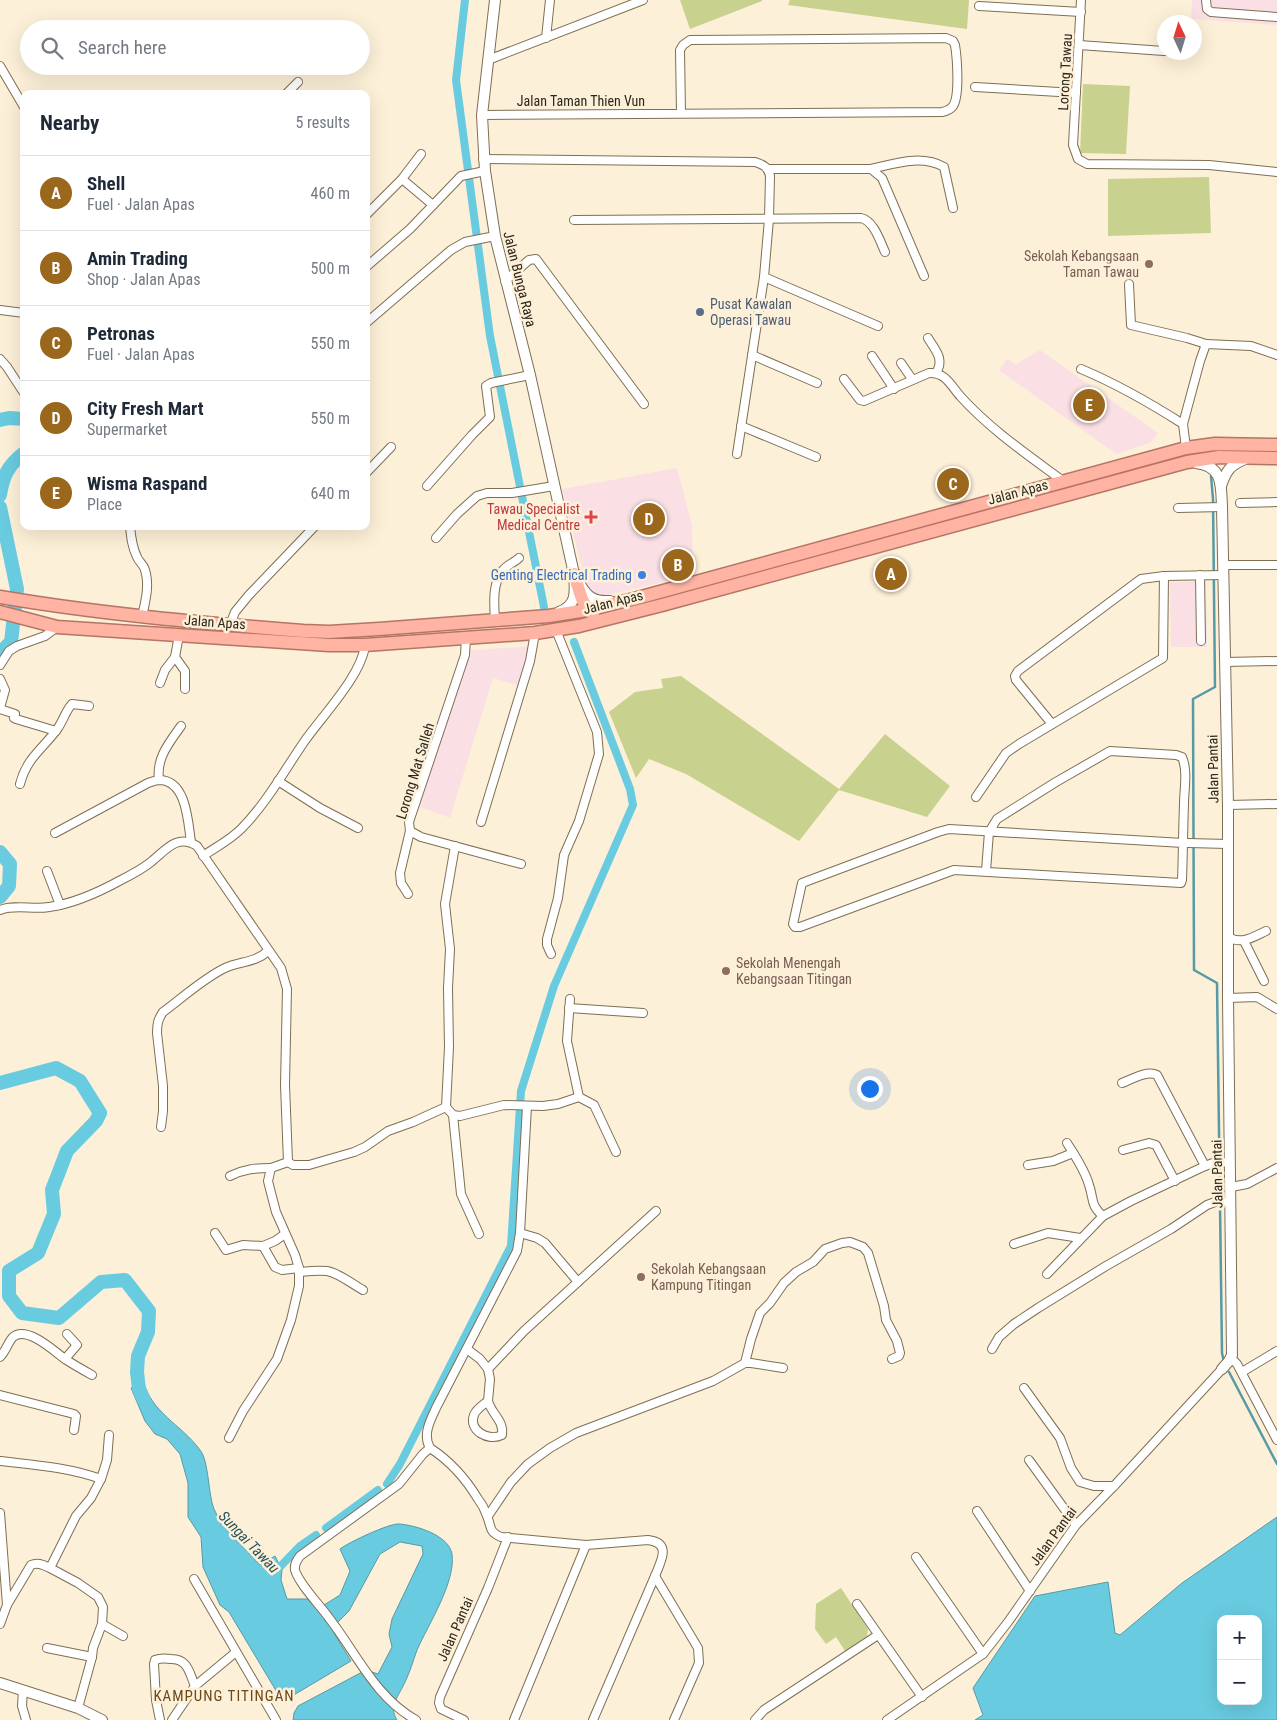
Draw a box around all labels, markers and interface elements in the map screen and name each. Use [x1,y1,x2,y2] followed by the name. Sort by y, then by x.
[1157,15,1202,60] north arrow
[20,20,370,75] search box
[1055,33,1075,111] street label: Lorong Tawau
[38,34,66,62] icon: search
[78,36,166,59] text: Search here
[517,93,645,109] street label: Jalan Taman Thien Vun
[40,111,99,135] text: Nearby
[295,113,350,132] text: 5 results
[87,172,125,195] text: Shell
[51,184,61,203] text: A
[311,184,350,203] text: 460 m
[87,195,195,214] text: Fuel · Jalan Apas
[500,230,540,328] street label: Jalan Bunga Raya
[87,247,188,270] text: Amin Trading
[1024,248,1139,280] place label: Sekolah Kebangsaan Taman Tawau
[1143,258,1155,270] marker: Sekolah Kebangsaan Taman Tawau
[52,259,60,278] text: B
[311,259,350,278] text: 500 m
[87,270,200,289] text: Shop · Jalan Apas
[710,296,792,328] place label: Pusat Kawalan Operasi Tawau
[694,306,706,318] marker: Pusat Kawalan Operasi Tawau
[87,322,155,345] text: Petronas
[51,334,61,353] text: C
[311,334,350,353] text: 550 m
[87,345,195,364] text: Fuel · Jalan Apas
[1073,386,1105,424] pin: E
[87,397,204,420] text: City Fresh Mart
[51,409,61,428] text: D
[311,409,350,428] text: 550 m
[87,420,167,439] text: Supermarket
[937,465,969,503] pin: C
[87,472,207,495] text: Wisma Raspand
[986,476,1050,508] street label: Jalan Apas
[52,484,60,503] text: E
[311,484,350,503] text: 640 m
[87,495,122,514] text: Place
[633,500,665,538] pin: D
[487,501,580,533] place label: Tawau Specialist Medical Centre
[584,510,598,524] marker: Tawau Specialist Medical Centre
[662,546,694,584] pin: B
[875,555,907,593] pin: A
[491,567,632,583] place label: Genting Electrical Trading
[636,569,648,581] marker: Genting Electrical Trading
[581,587,645,617] street label: Jalan Apas
[184,612,246,632] street label: Jalan Apas
[393,721,437,821] street label: Lorong Mat Salleh
[1204,735,1222,803] street label: Jalan Pantai
[736,955,852,987] place label: Sekolah Menengah Kebangsaan Titingan
[720,965,732,977] marker: Sekolah Menengah Kebangsaan Titingan
[857,1076,883,1102] your location
[1208,1140,1226,1208] street label: Jalan Pantai
[651,1261,766,1293] place label: Sekolah Kebangsaan Kampung Titingan
[635,1271,647,1283] marker: Sekolah Kebangsaan Kampung Titingan
[1026,1504,1080,1568] street label: Jalan Pantai
[215,1507,283,1577] water label: Sungai Tawau
[434,1594,476,1664] street label: Jalan Pantai
[1217,1615,1262,1705] map controls
[1217,1615,1262,1660] button: +
[1217,1660,1262,1705] button: −
[153,1687,295,1705] district label: KAMPUNG TITINGAN

